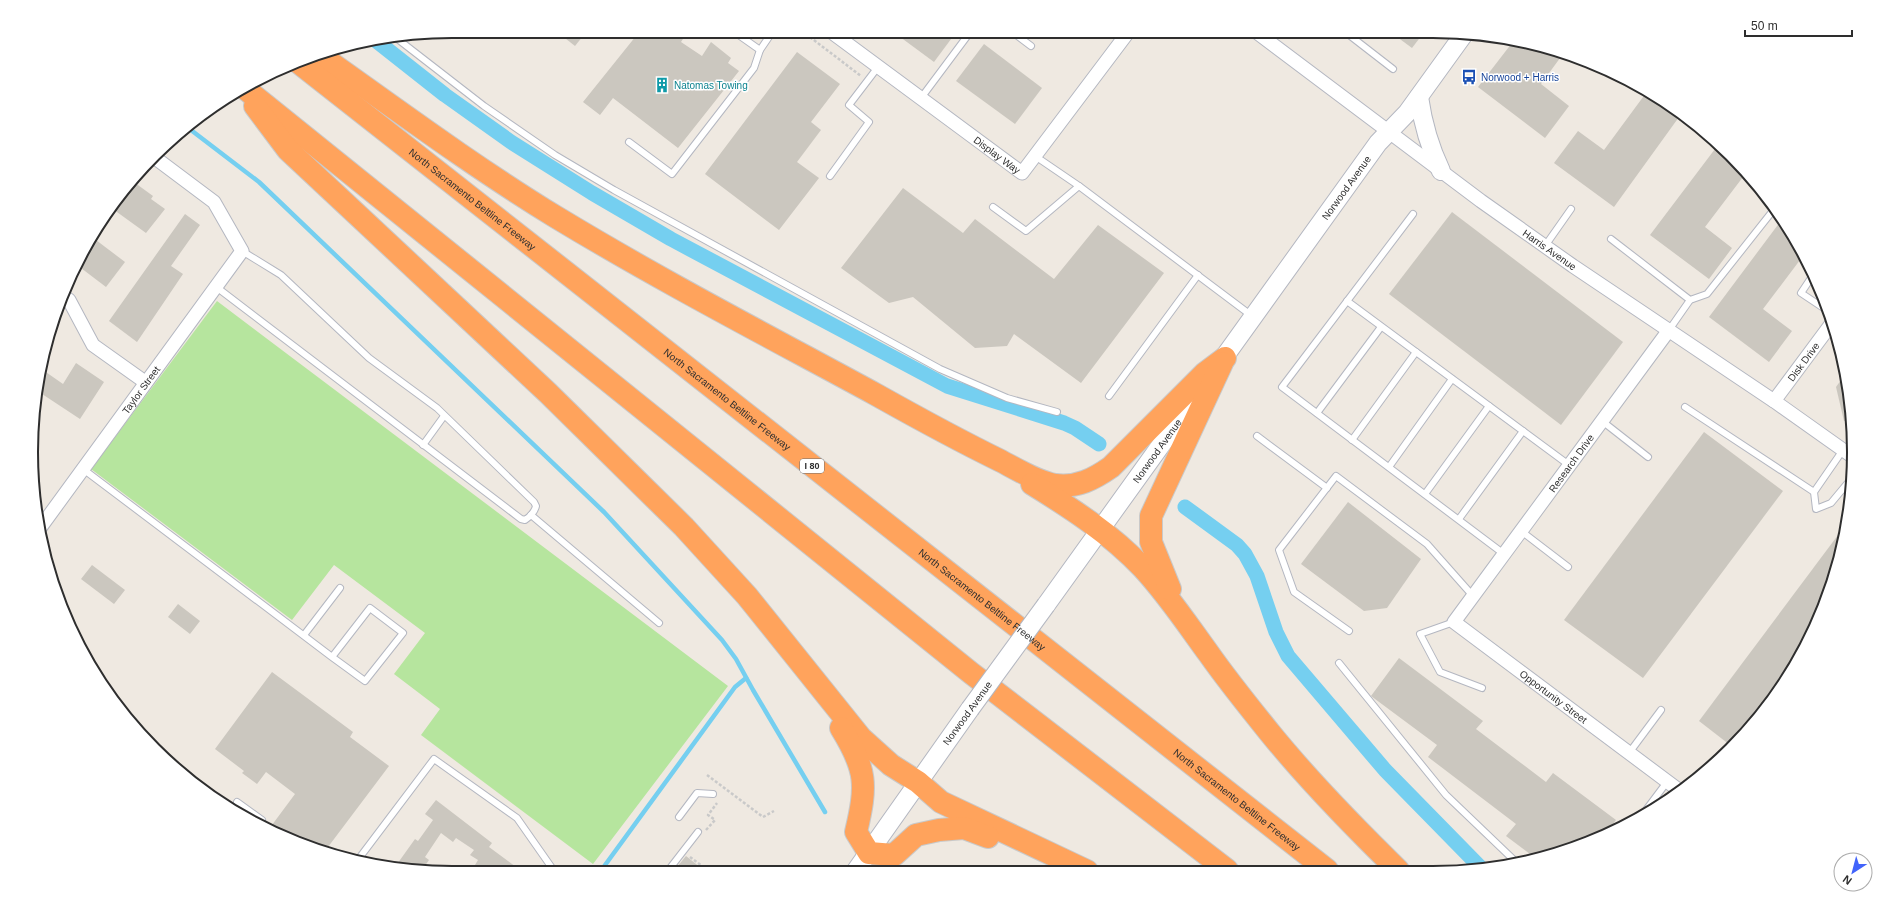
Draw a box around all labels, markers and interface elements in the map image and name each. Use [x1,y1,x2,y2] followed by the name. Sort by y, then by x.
[1745,12,1852,38] scale bar
[1751,19,1778,33] text: 50 m
[1460,68,1478,86] bus stop icon: Norwood + Harris
[1481,72,1559,83] place label: Norwood + Harris
[653,76,671,94] building icon: Natomas Towing
[674,80,748,91] place label: Natomas Towing
[971,134,1022,176] street label: Display Way
[407,146,538,253] street label: North Sacramento Beltline Freeway
[1320,153,1373,222] street label: Norwood Avenue
[1521,227,1579,273] street label: Harris Avenue
[1786,340,1822,384] street label: Disk Drive
[662,346,793,453] street label: North Sacramento Beltline Freeway
[120,364,162,416] street label: Taylor Street
[1131,417,1184,485] street label: Norwood Avenue
[1547,432,1596,494] street label: Research Drive
[800,459,824,473] road number: I 80
[916,547,1047,653] street label: North Sacramento Beltline Freeway
[1517,668,1589,726] street label: Opportunity Street
[941,679,994,747] street label: Norwood Avenue
[1171,747,1302,853] street label: North Sacramento Beltline Freeway
[1833,852,1873,892] north arrow
[1840,873,1854,887] text: N

